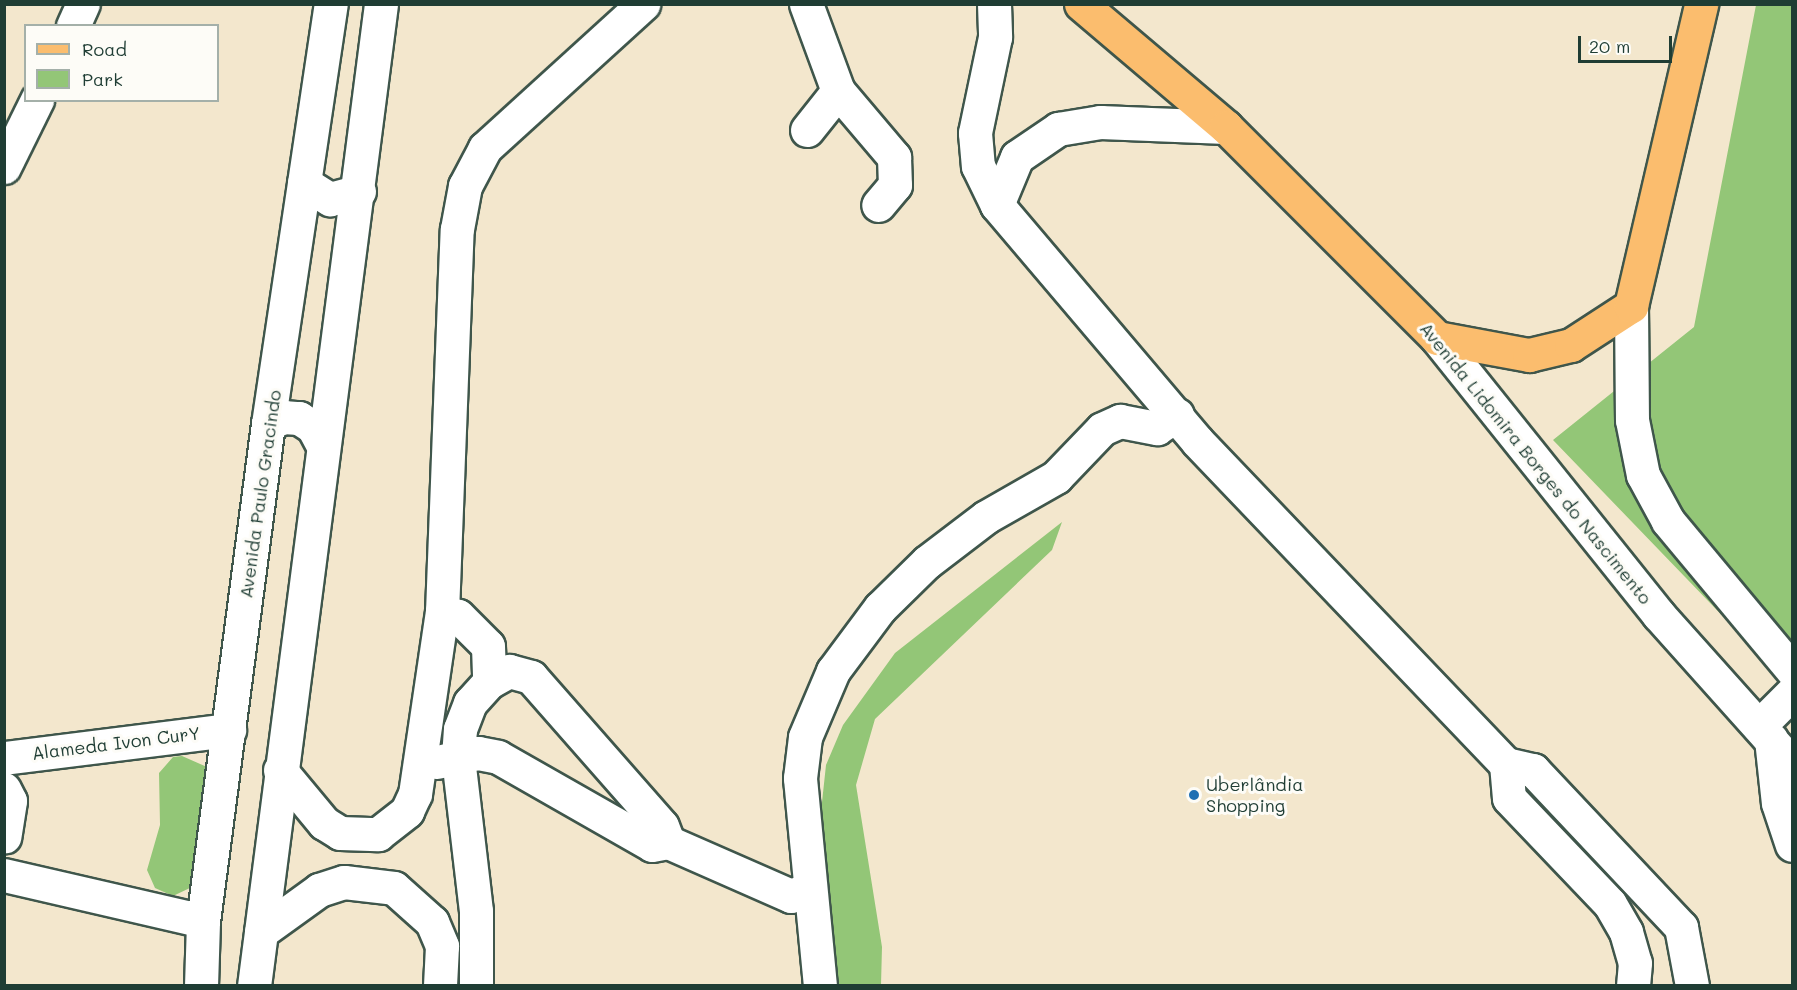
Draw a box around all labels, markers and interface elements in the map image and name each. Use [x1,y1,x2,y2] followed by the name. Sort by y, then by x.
[24,24,219,102] legend
[1581,24,1676,62] scale bar
[1589,34,1630,58] text: 20 m
[82,37,127,61] text: Road
[82,67,123,91] text: Park
[1415,318,1657,608] street label: Avenida Lidomira Borges do Nascimento
[235,389,285,599] street label: Avenida Paulo Gracindo
[31,722,201,764] street label: Alameda Ivon CurY
[1206,774,1303,816] place label: Uberlândia Shopping
[1187,788,1201,802] marker: Uberlândia Shopping

